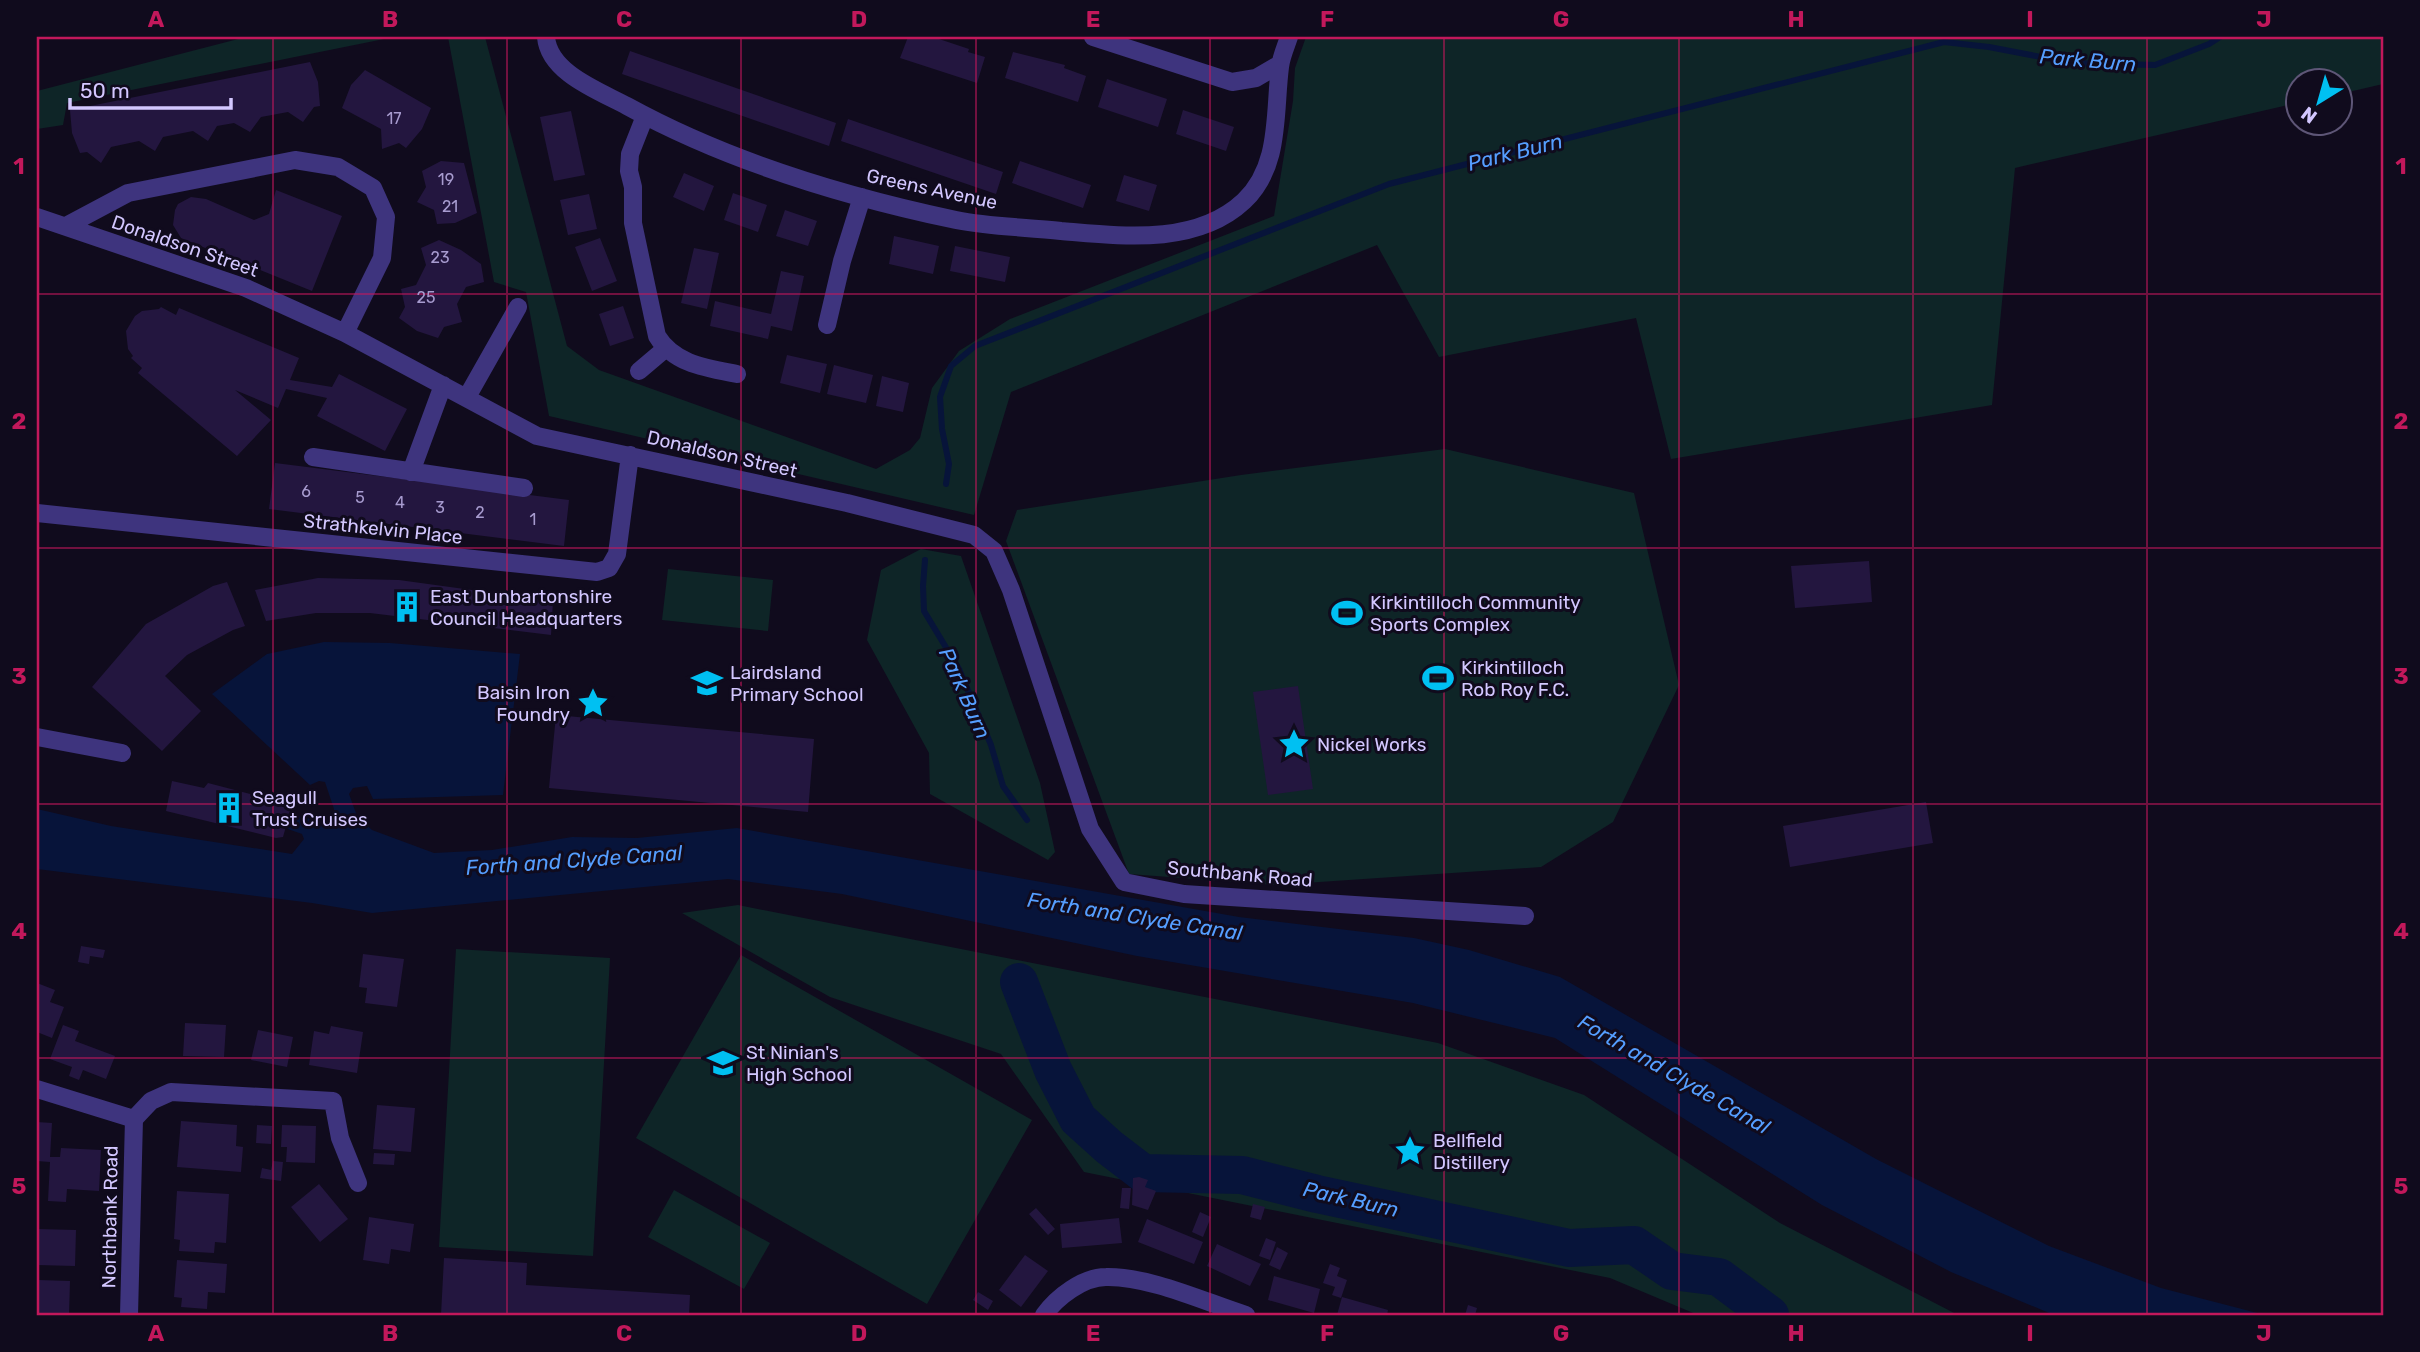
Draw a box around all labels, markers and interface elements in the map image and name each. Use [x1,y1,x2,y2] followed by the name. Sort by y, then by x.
[148,5,165,33] text: A
[382,5,398,33] text: B
[616,5,632,33] text: C
[851,5,867,33] text: D
[1086,5,1100,33] text: E
[1320,5,1334,33] text: F
[1553,5,1569,33] text: G
[1787,5,1805,33] text: H
[2026,5,2034,33] text: I
[2256,5,2272,33] text: J
[2039,43,2137,77] water label: Park Burn
[70,66,231,110] scale bar
[2284,66,2354,136] north arrow
[80,78,130,103] text: 50 m
[2297,102,2321,128] text: N
[386,109,402,128] house number: 17
[1465,128,1565,176] water label: Park Burn
[13,152,25,180] text: 1
[2395,152,2407,180] text: 1
[864,164,1000,214] street label: Greens Avenue
[438,170,454,189] house number: 19
[442,197,458,216] house number: 21
[109,210,262,282] street label: Donaldson Street
[430,248,450,267] house number: 23
[417,288,435,307] house number: 25
[12,407,26,435] text: 2
[2394,407,2408,435] text: 2
[645,426,800,483] street label: Donaldson Street
[301,482,311,501] house number: 6
[355,488,365,507] house number: 5
[395,493,405,512] house number: 4
[435,498,445,517] house number: 3
[475,503,485,522] house number: 2
[302,509,464,549] street label: Strathkelvin Place
[530,510,536,529] house number: 1
[430,585,622,630] place label: East Dunbartonshire Council Headquarters
[390,590,424,624] building icon: East Dunbartonshire Council Headquarters
[1370,591,1581,636] place label: Kirkintilloch Community Sports Complex
[1330,596,1364,630] sports icon: Kirkintilloch Community Sports Complex
[934,644,996,742] water label: Park Burn
[1461,656,1569,701] place label: Kirkintilloch Rob Roy F.C.
[730,661,864,706] place label: Lairdsland Primary School
[1421,661,1455,695] sports icon: Kirkintilloch Rob Roy F.C.
[11,662,27,690] text: 3
[2393,662,2409,690] text: 3
[690,666,724,700] school or university icon: Lairdsland Primary School
[477,681,570,726] place label: Baisin Iron Foundry
[576,686,610,720] place icon: Baisin Iron Foundry
[1277,727,1311,761] place icon: Nickel Works
[1317,733,1427,756] place label: Nickel Works
[252,786,368,831] place label: Seagull Trust Cruises
[212,791,246,825] building icon: Seagull Trust Cruises
[465,840,684,880] water label: Forth and Clyde Canal
[1166,856,1314,892] street label: Southbank Road
[1026,887,1245,945] water label: Forth and Clyde Canal
[11,917,27,945] text: 4
[2393,917,2409,945] text: 4
[1574,1009,1775,1140] water label: Forth and Clyde Canal
[746,1041,852,1086] place label: St Ninian's High School
[706,1046,740,1080] school or university icon: St Ninian's High School
[1433,1129,1510,1174] place label: Bellfield Distillery
[1393,1134,1427,1168] place icon: Bellfield Distillery
[97,1145,123,1289] street label: Northbank Road
[12,1172,27,1200] text: 5
[2394,1172,2409,1200] text: 5
[1301,1176,1401,1222] water label: Park Burn
[148,1319,165,1347] text: A
[382,1319,398,1347] text: B
[616,1319,632,1347] text: C
[851,1319,867,1347] text: D
[1086,1319,1100,1347] text: E
[1320,1319,1334,1347] text: F
[1553,1319,1569,1347] text: G
[1787,1319,1805,1347] text: H
[2026,1319,2034,1347] text: I
[2256,1319,2272,1347] text: J

